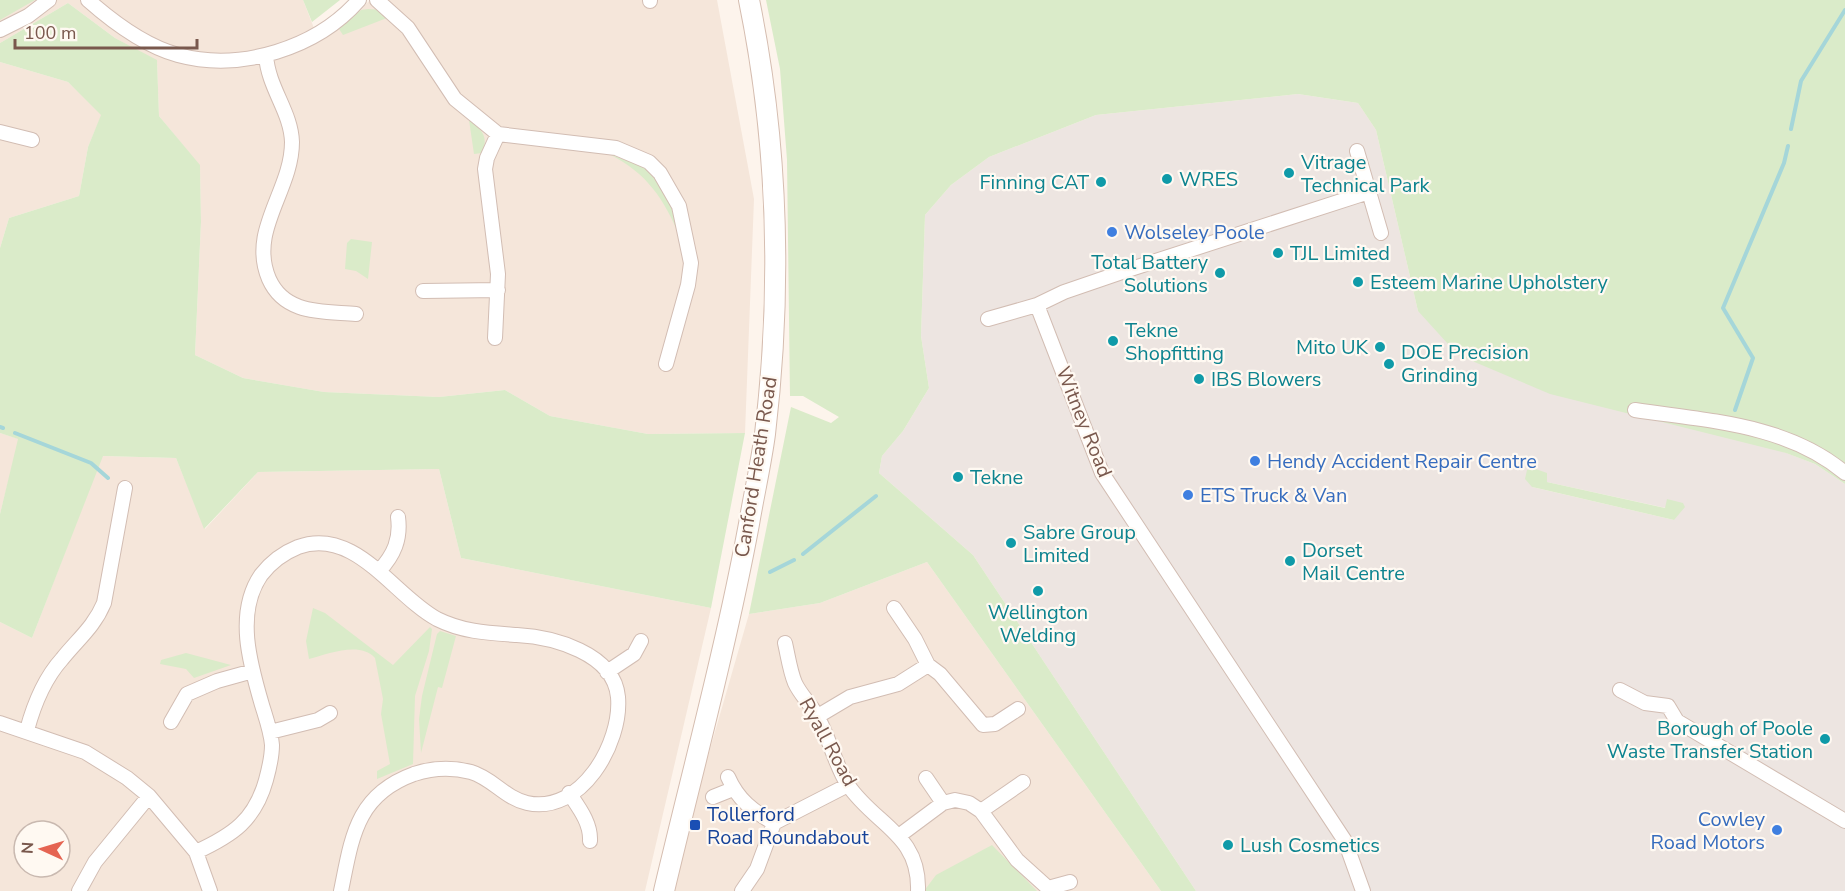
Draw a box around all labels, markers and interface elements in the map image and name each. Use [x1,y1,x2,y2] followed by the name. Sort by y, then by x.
[15,12,196,50] scale bar
[24,21,76,45] text: 100 m
[1300,149,1431,199] place label: Vitrage Technical Park
[1179,166,1238,193] place label: WRES
[1282,166,1296,180] marker: Vitrage Technical Park
[980,169,1089,196] place label: Finning CAT
[1160,172,1174,186] marker: WRES
[1094,175,1108,189] marker: Finning CAT
[1124,219,1265,246] place label: Wolseley Poole
[1105,225,1119,239] marker: Wolseley Poole
[1290,240,1390,267] place label: TJL Limited
[1271,246,1285,260] marker: TJL Limited
[1091,249,1209,299] place label: Total Battery Solutions
[1213,266,1227,280] marker: Total Battery Solutions
[1370,269,1608,296] place label: Esteem Marine Upholstery
[1351,275,1365,289] marker: Esteem Marine Upholstery
[1125,317,1224,367] place label: Tekne Shopfitting
[1106,334,1120,348] marker: Tekne Shopfitting
[1296,334,1368,361] place label: Mito UK
[1401,339,1529,389] place label: DOE Precision Grinding
[1373,340,1387,354] marker: Mito UK
[1382,357,1396,371] marker: DOE Precision Grinding
[1049,362,1119,482] street label: Witney Road
[1211,366,1321,393] place label: IBS Blowers
[1192,372,1206,386] marker: IBS Blowers
[728,375,784,559] street label: Canford Heath Road
[1267,448,1537,475] place label: Hendy Accident Repair Centre
[1248,454,1262,468] marker: Hendy Accident Repair Centre
[970,464,1023,491] place label: Tekne
[951,470,965,484] marker: Tekne
[1200,482,1347,509] place label: ETS Truck & Van
[1181,488,1195,502] marker: ETS Truck & Van
[1023,519,1136,569] place label: Sabre Group Limited
[1004,536,1018,550] marker: Sabre Group Limited
[1302,537,1405,587] place label: Dorset Mail Centre
[1283,554,1297,568] marker: Dorset Mail Centre
[1031,584,1045,598] marker: Wellington Welding
[988,599,1088,649] place label: Wellington Welding
[793,693,863,791] street label: Ryall Road
[1607,715,1813,765] place label: Borough of Poole Waste Transfer Station
[1818,732,1832,746] marker: Borough of Poole Waste Transfer Station
[707,801,870,851] place label: Tollerford Road Roundabout
[1651,806,1766,856] place label: Cowley Road Motors
[688,818,702,832] marker: Tollerford Road Roundabout
[12,819,72,879] north arrow
[1770,823,1784,837] marker: Cowley Road Motors
[1240,832,1380,859] place label: Lush Cosmetics
[1221,838,1235,852] marker: Lush Cosmetics
[17,841,39,855] text: N

